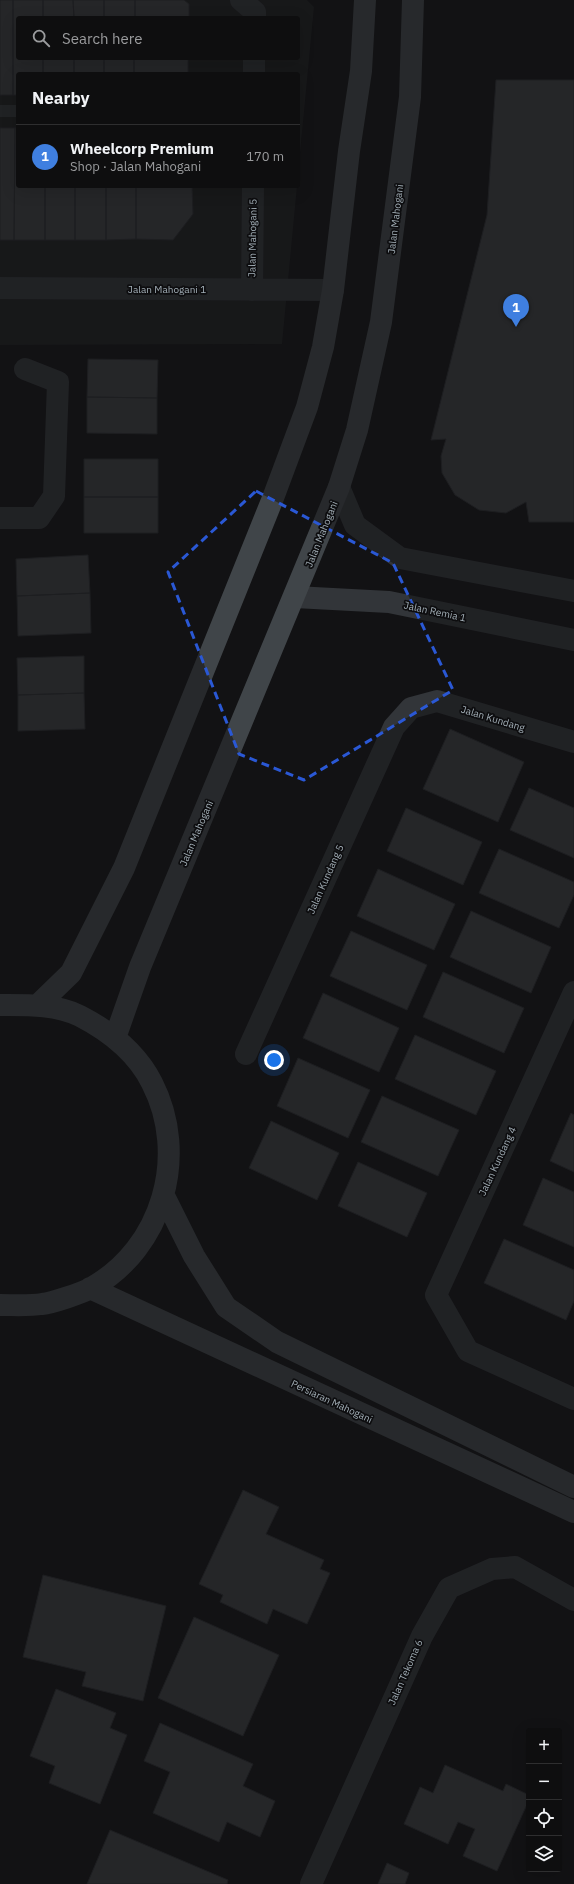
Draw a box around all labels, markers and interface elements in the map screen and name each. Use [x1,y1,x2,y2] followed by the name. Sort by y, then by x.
[16,16,300,60] search box
[30,27,52,49] icon: search
[62,29,142,48] text: Search here
[32,87,90,109] text: Nearby
[70,139,214,158] text: Wheelcorp Premium
[41,148,49,165] text: 1
[246,148,284,165] text: 170 m
[70,158,201,175] text: Shop · Jalan Mahogani
[385,183,406,255] street label: Jalan Mahogani
[245,199,260,277] street label: Jalan Mahogani 5
[128,283,206,296] street label: Jalan Mahogani 1
[503,294,529,327] pin: 1
[302,499,341,569] street label: Jalan Mahogani
[403,599,467,624] street label: Jalan Remia 1
[459,703,527,735] street label: Jalan Kundang
[177,798,216,868] street label: Jalan Mahogani
[304,842,347,916] street label: Jalan Kundang 5
[264,1050,284,1070] your location
[476,1125,519,1198] street label: Jalan Kundang 4
[289,1377,375,1426] street label: Persiaran Mahogani
[385,1637,426,1707] street label: Jalan Tekoma 6
[526,1728,562,1872] map controls
[526,1728,562,1764] button: +
[526,1764,562,1800] button: −
[526,1800,562,1836] button: locate
[526,1836,562,1872] button: layers

